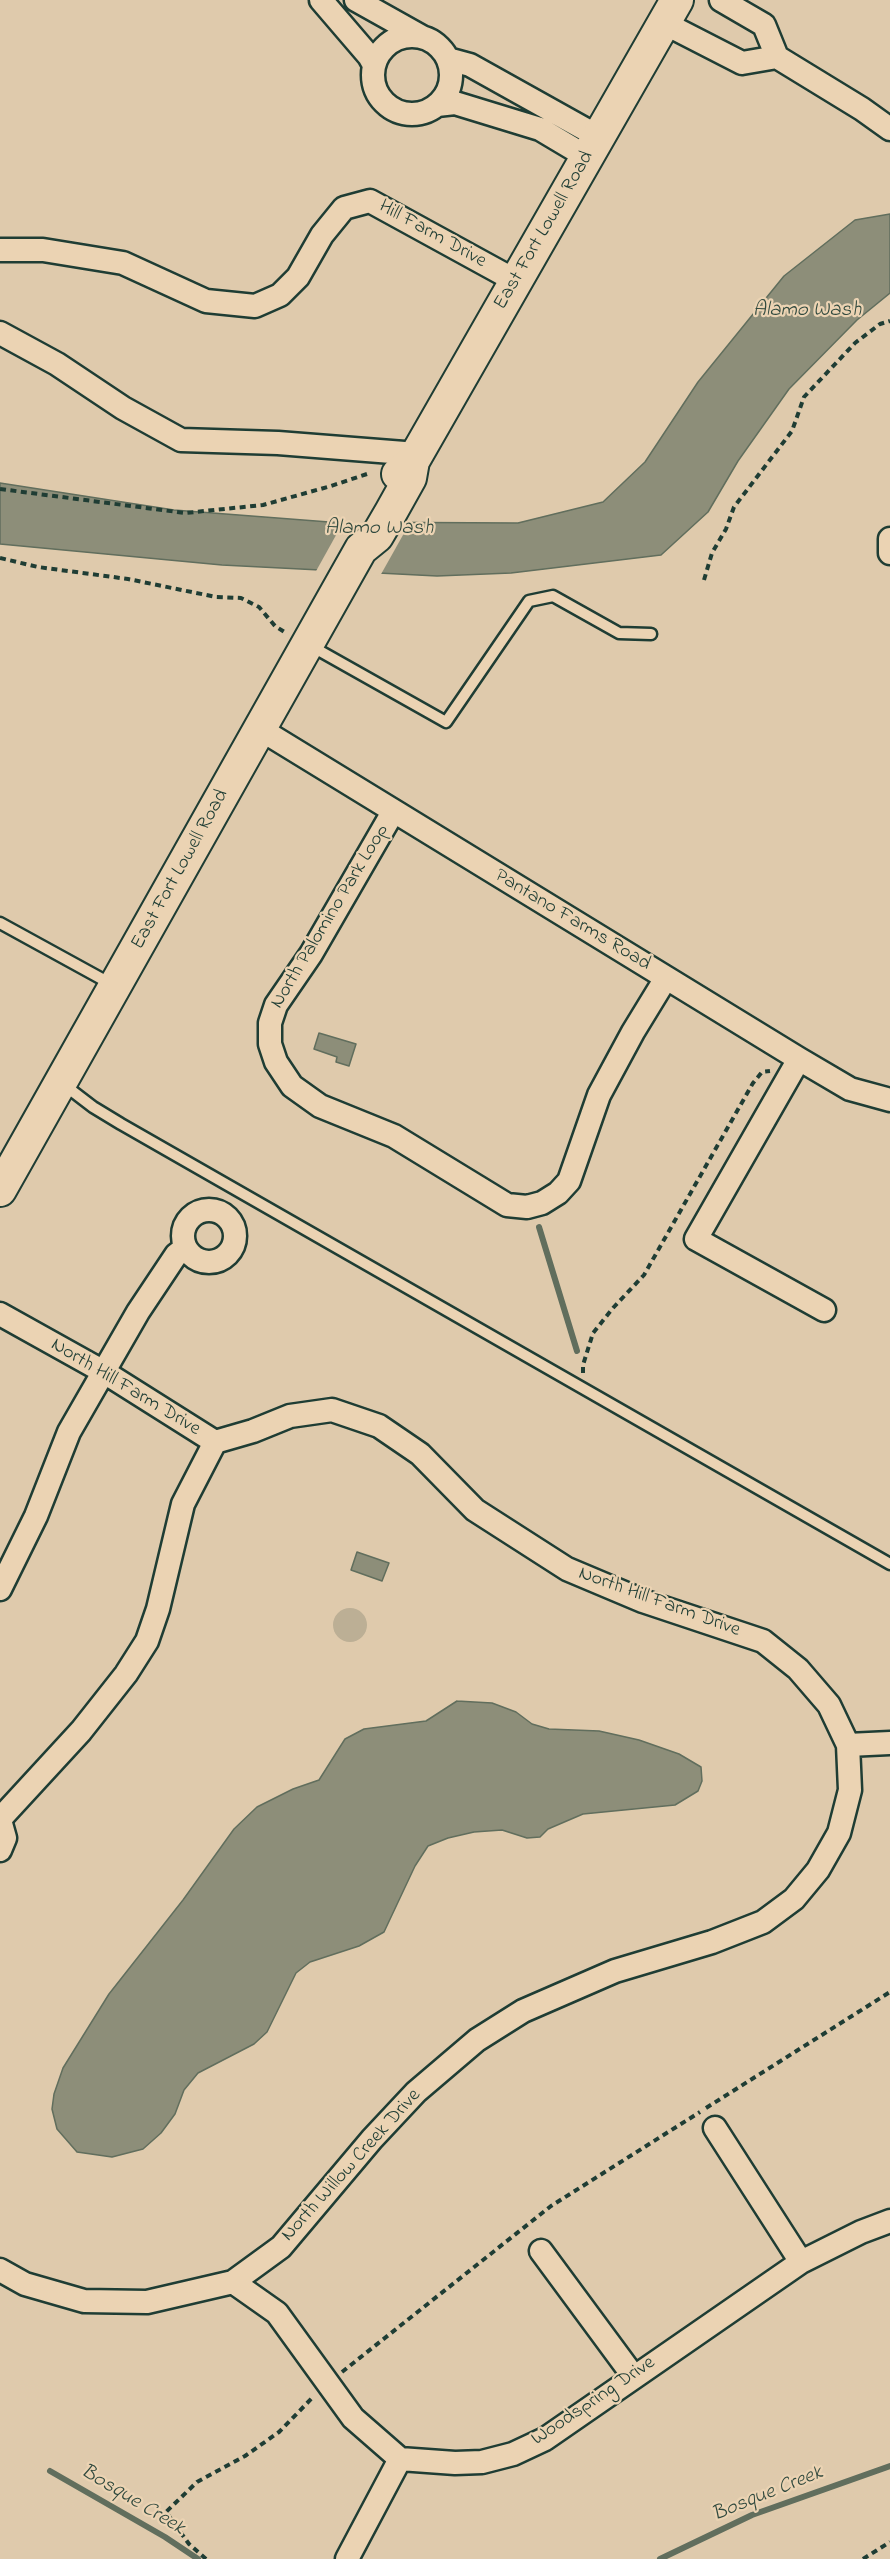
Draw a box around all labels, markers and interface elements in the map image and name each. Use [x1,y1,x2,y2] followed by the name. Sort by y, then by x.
[490,147,600,315] street label: East Fort Lowell Road
[374,196,490,274] street label: Hill Farm Drive
[753,299,861,325] water label: Alamo Wash
[325,517,433,543] water label: Alamo Wash
[127,786,235,954] street label: East Fort Lowell Road
[266,820,396,1014] street label: North Palomino Park Loop
[490,865,654,977] street label: Pantano Farms Road
[46,1334,204,1442] street label: North Hill Farm Drive
[575,1563,743,1643] street label: North Hill Farm Drive
[277,2085,427,2247] street label: North Willow Creek Drive
[528,2352,660,2452] street label: Woodspring Drive
[75,2460,189,2542] water label: Bosque Creek
[709,2461,827,2529] water label: Bosque Creek

